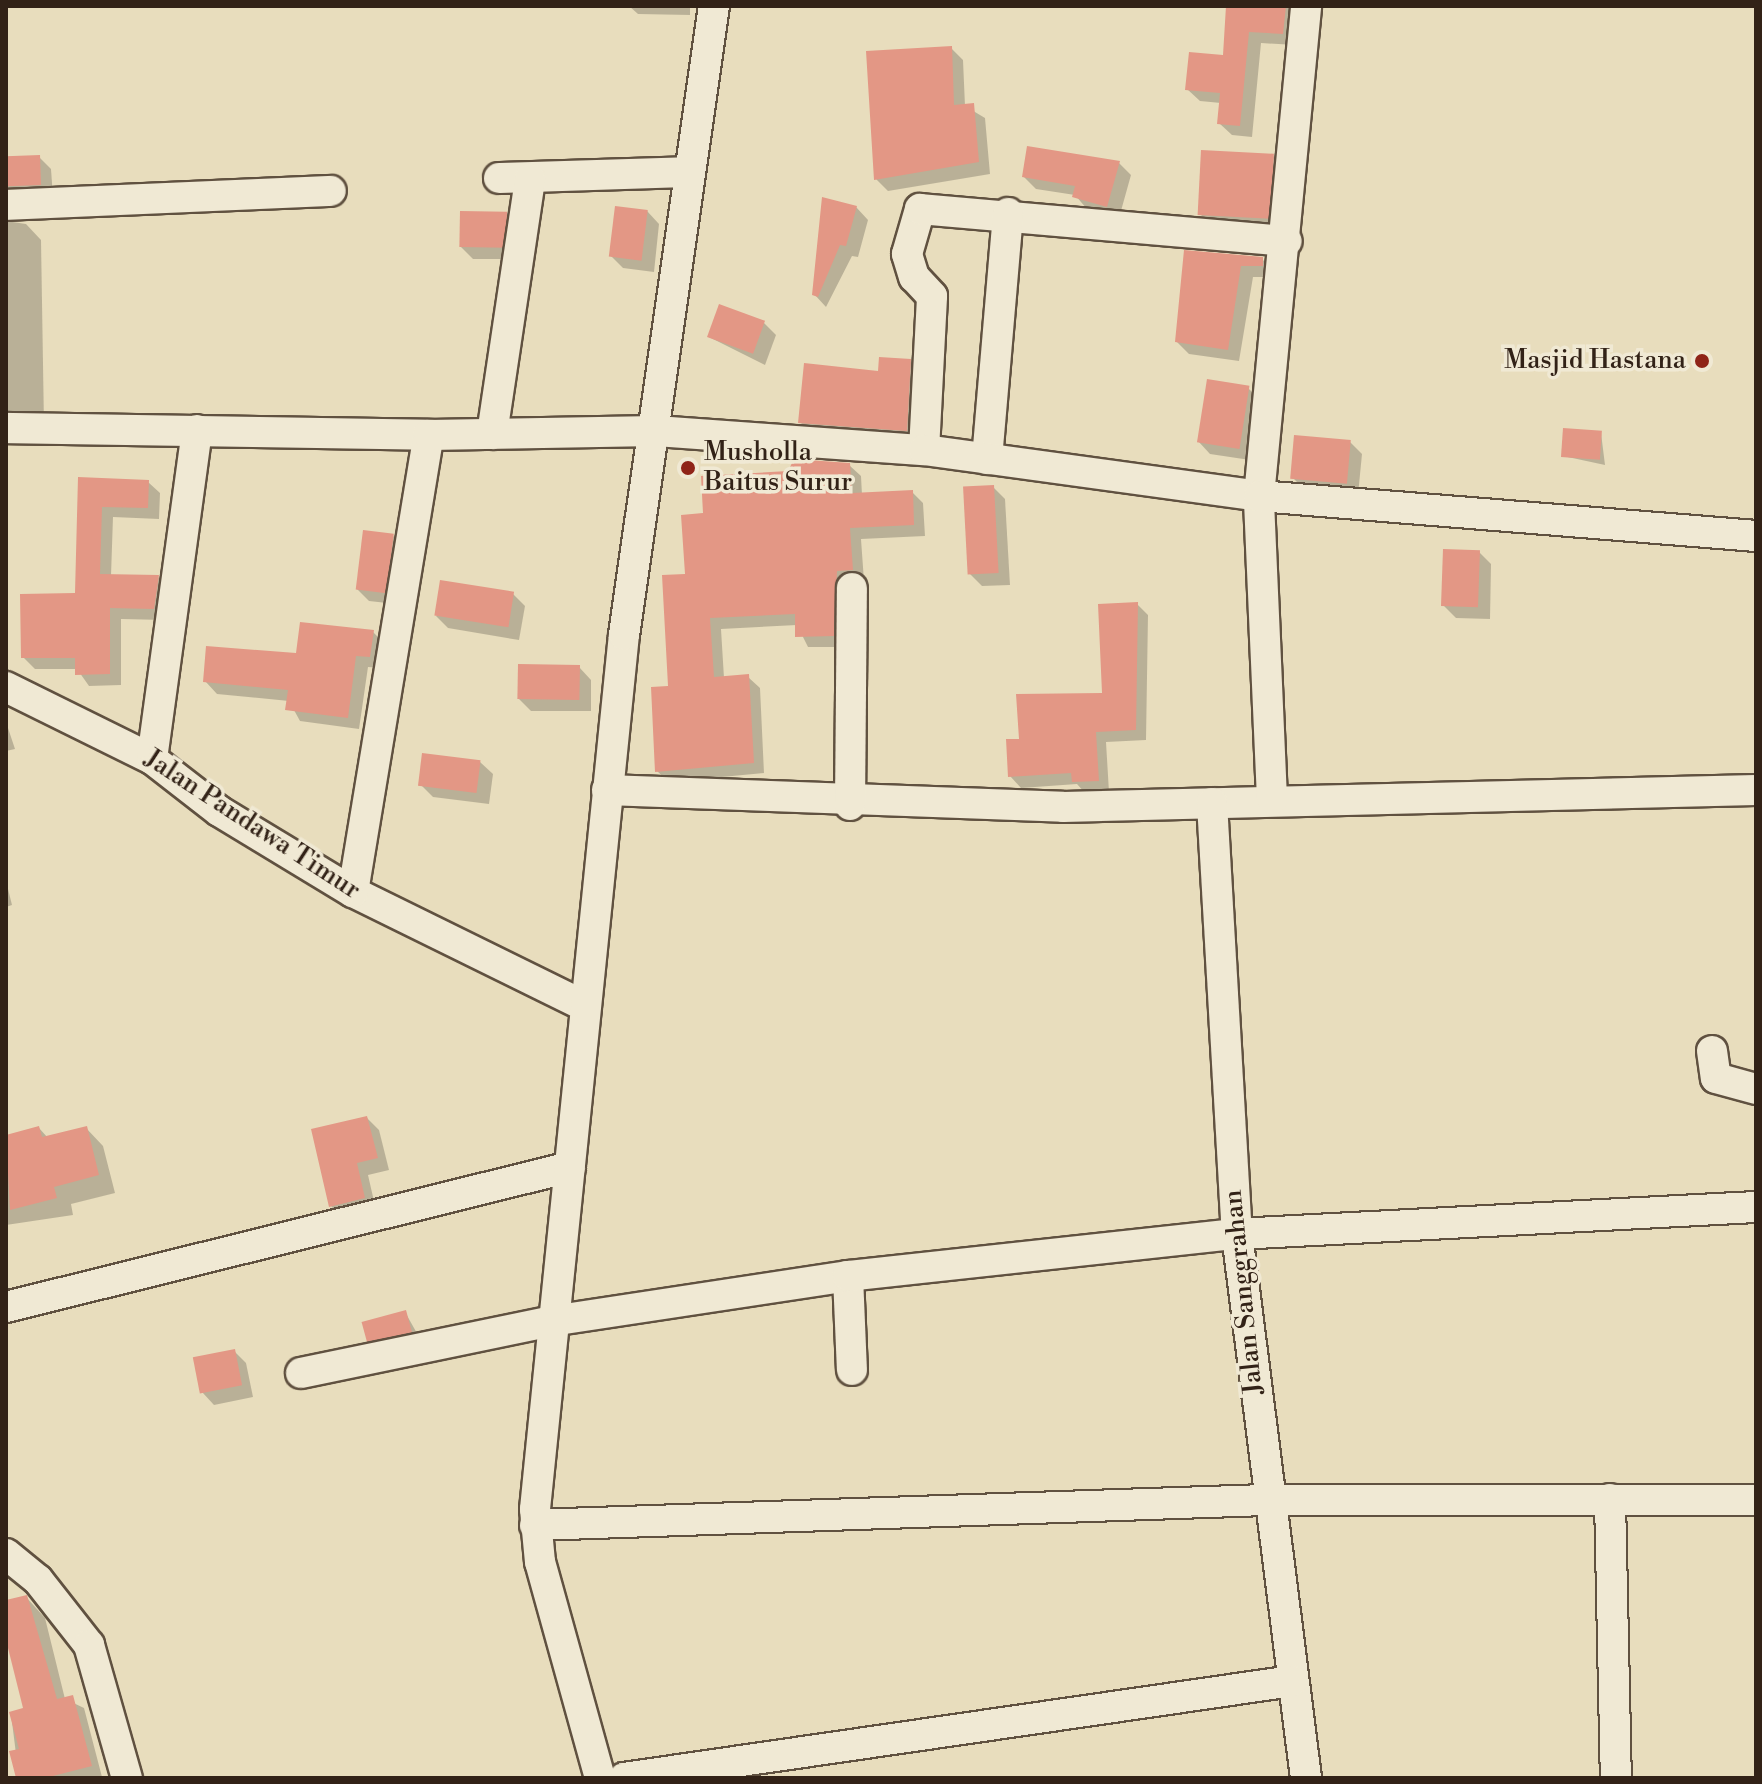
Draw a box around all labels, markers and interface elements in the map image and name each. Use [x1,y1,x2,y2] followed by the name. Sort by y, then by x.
[1504,345,1686,377] place label: Masjid Hastana
[1693,352,1711,370] marker: Masjid Hastana
[704,437,852,498] place label: Musholla Baitus Surur
[679,459,697,477] marker: Musholla Baitus Surur
[138,744,366,906] street label: Jalan Pandawa Timur
[1218,1188,1270,1396] street label: Jalan Sanggrahan

